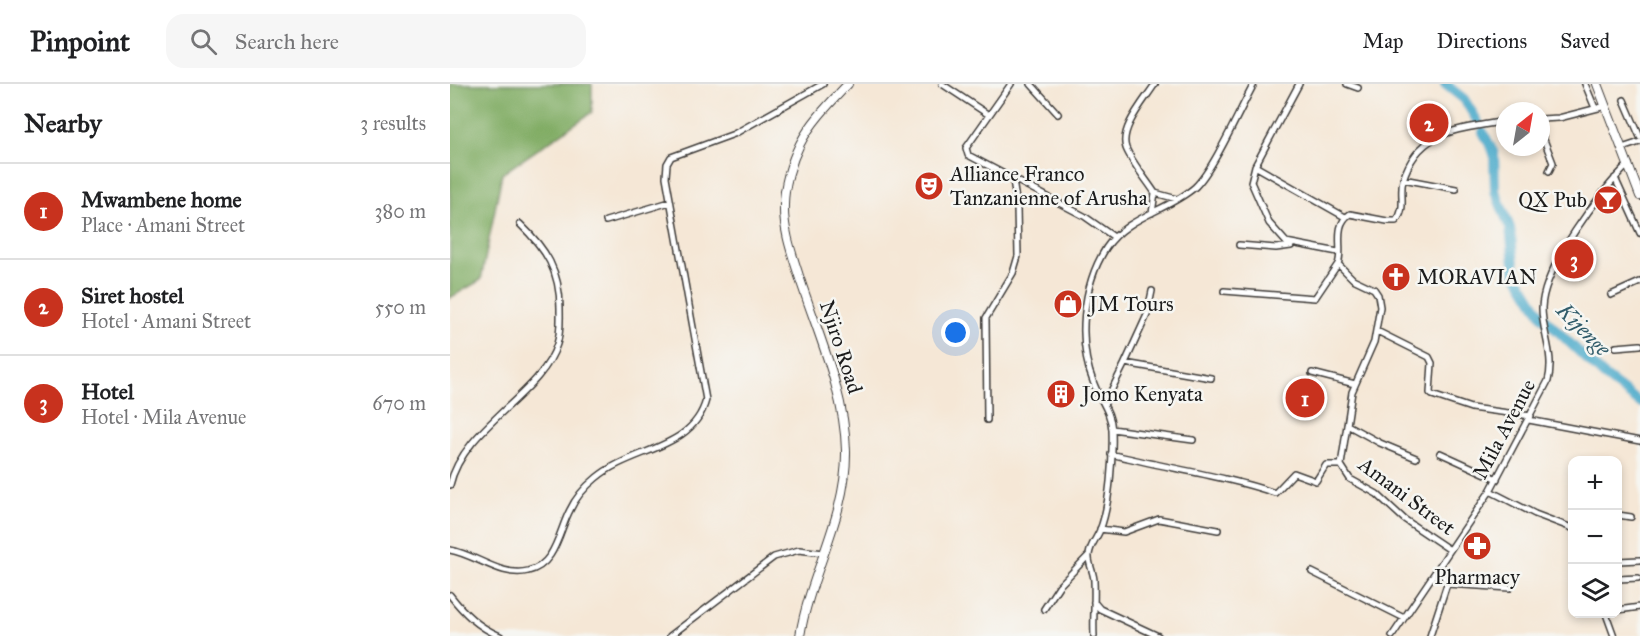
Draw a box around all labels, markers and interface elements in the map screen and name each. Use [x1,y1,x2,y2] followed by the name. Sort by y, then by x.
[166,14,586,68] search box
[30,24,130,59] text: Pinpoint
[187,25,220,58] icon: search
[235,28,339,55] text: Search here
[1363,28,1404,54] text: Map
[1437,28,1527,54] text: Directions
[1560,28,1610,54] text: Saved
[1410,100,1448,146] pin: 2
[1496,102,1550,156] north arrow
[24,107,102,139] text: Nearby
[360,111,426,135] text: 3 results
[949,161,1148,211] place label: Alliance Franco Tanzanienne of Arusha
[913,170,945,202] theatre icon: Alliance Franco Tanzanienne of Arusha
[1592,184,1624,216] bar icon: QX Pub
[81,186,242,213] text: Mwambene home
[1518,187,1587,213] place label: QX Pub
[40,199,47,223] text: 1
[375,199,426,223] text: 380 m
[81,213,245,237] text: Place · Amani Street
[1554,236,1594,282] pin: 3
[1380,261,1412,293] church icon: MORAVIAN
[1417,264,1537,290] place label: MORAVIAN
[81,282,184,309] text: Siret hostel
[1052,288,1084,320] shop icon: JM Tours
[1087,291,1174,317] place label: JM Tours
[39,295,48,319] text: 2
[375,295,426,319] text: 550 m
[1551,296,1617,362] water label: Kijenge
[814,297,868,397] street label: Njiro Road
[81,309,251,333] text: Hotel · Amani Street
[941,318,970,347] your location
[1467,374,1541,483] street label: Mila Avenue
[1286,376,1324,420] pin: 1
[81,378,134,405] text: Hotel
[1045,378,1077,410] building icon: Jomo Kenyata
[1080,381,1203,407] place label: Jomo Kenyata
[40,391,48,415] text: 3
[372,391,426,415] text: 670 m
[81,405,246,429] text: Hotel · Mila Avenue
[1353,451,1461,541] street label: Amani Street
[1568,456,1622,618] map controls
[1568,456,1622,510] button: +
[1568,510,1622,564] button: −
[1461,530,1493,562] pharmacy icon: Pharmacy
[1434,564,1521,590] place label: Pharmacy
[1568,564,1622,618] button: layers

